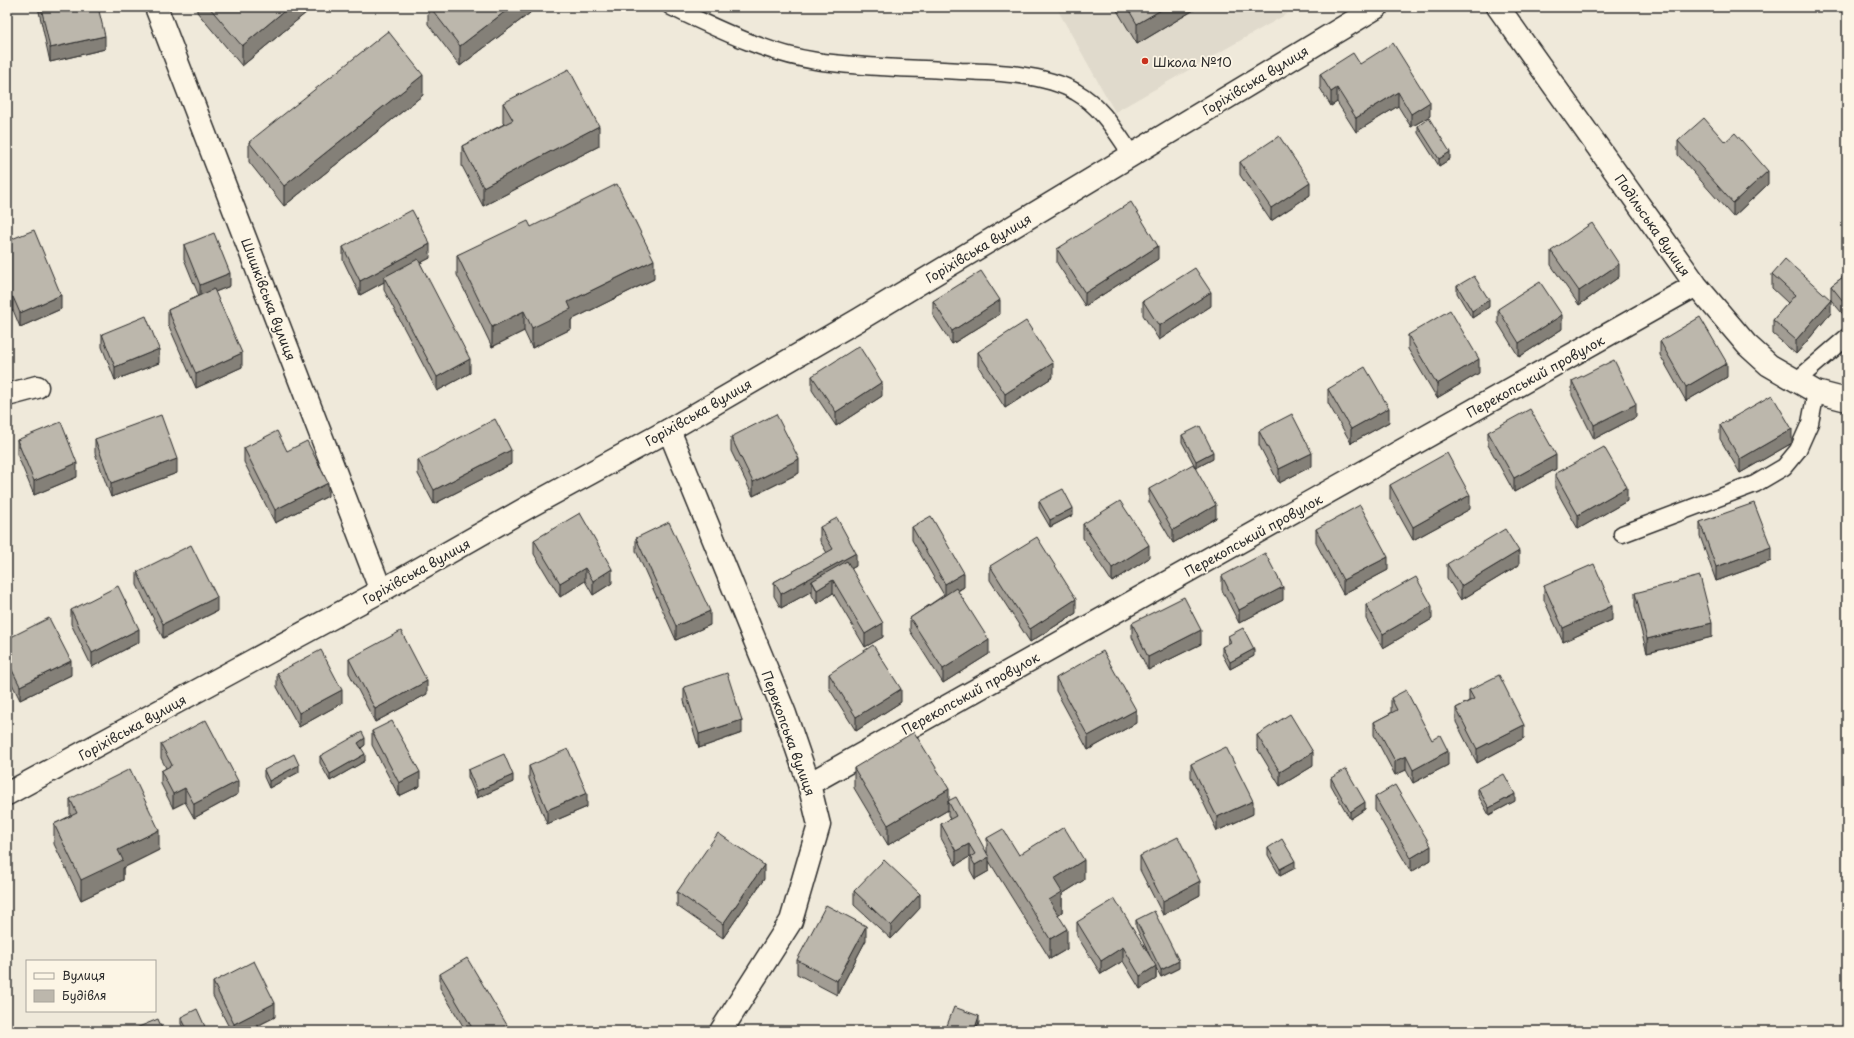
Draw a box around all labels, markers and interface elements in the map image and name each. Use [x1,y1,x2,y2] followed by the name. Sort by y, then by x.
[1199,41,1311,119] street label: Горіхівська вулиця
[1153,52,1232,71] place label: Школа №10
[1140,56,1150,66] marker: Школа №10
[1611,170,1695,280] street label: Подільська вулиця
[922,209,1034,287] street label: Горіхівська вулиця
[237,235,301,363] street label: Шишківська вулиця
[1463,330,1608,422] street label: Перекопський провулок
[641,374,755,450] street label: Горіхівська вулиця
[1181,489,1326,581] street label: Перекопський провулок
[359,534,473,608] street label: Горіхівська вулиця
[898,647,1043,739] street label: Перекопський провулок
[758,668,820,798] street label: Перекопська вулиця
[75,690,189,764] street label: Горіхівська вулиця
[26,960,156,1012] legend
[62,966,105,984] text: Вулиця
[62,986,107,1004] text: Будівля

